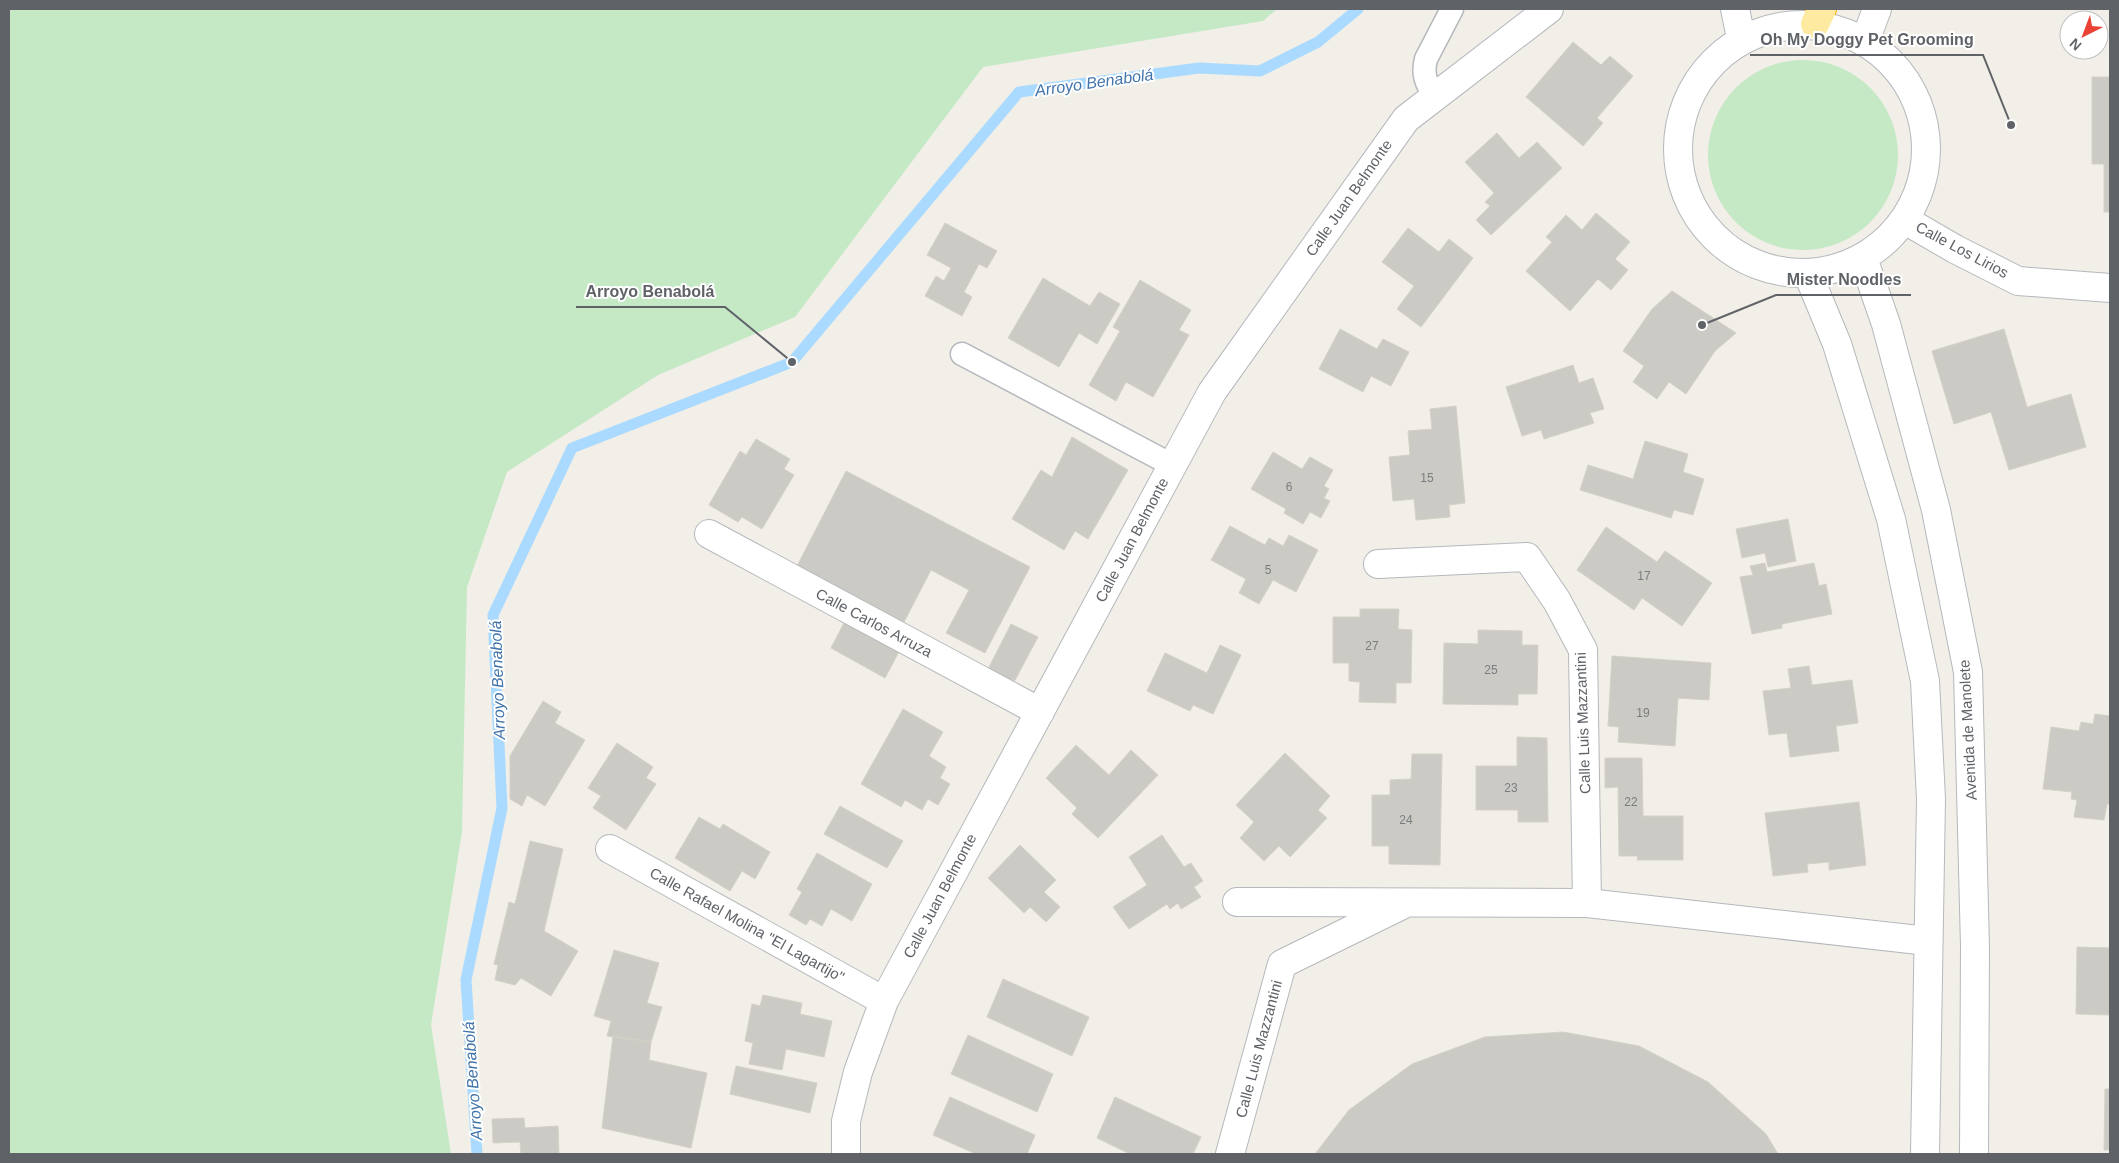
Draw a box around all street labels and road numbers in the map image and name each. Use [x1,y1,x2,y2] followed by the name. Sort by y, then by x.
[1302,136,1395,259] street label: Calle Juan Belmonte
[1913,218,2011,281] street label: Calle Los Lirios
[1092,475,1172,605] street label: Calle Juan Belmonte
[813,585,936,661] street label: Calle Carlos Arruza
[1572,652,1593,794] street label: Calle Luis Mazzantini
[1955,659,1980,801] street label: Avenida de Manolete
[900,831,980,961] street label: Calle Juan Belmonte
[647,864,848,985] street label: Calle Rafael Molina "El Lagartijo"
[1232,978,1285,1120] street label: Calle Luis Mazzantini

